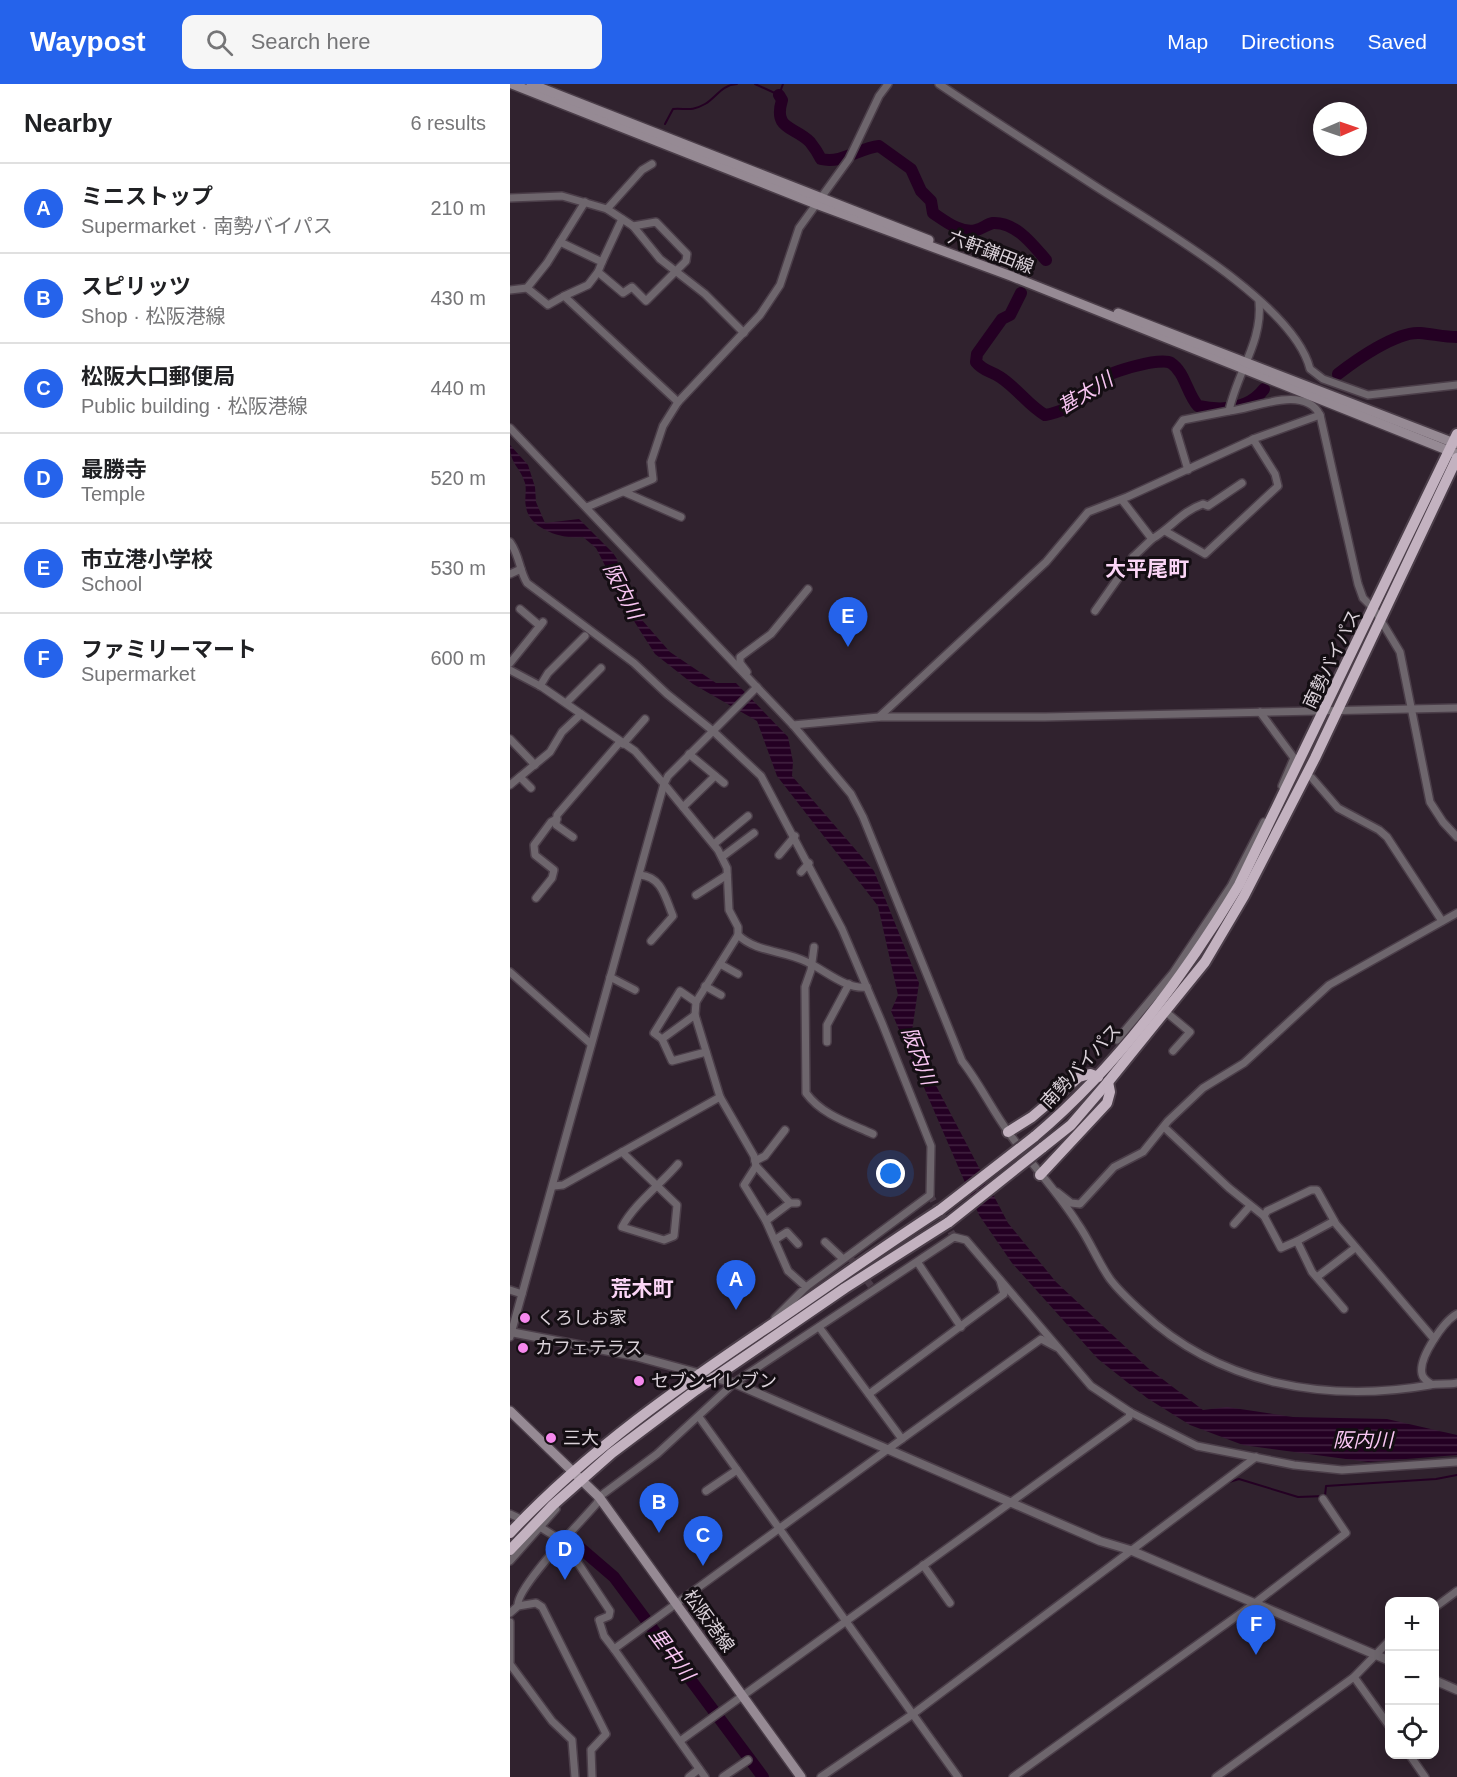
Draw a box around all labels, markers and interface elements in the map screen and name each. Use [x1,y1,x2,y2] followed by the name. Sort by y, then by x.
[182,15,602,69] search box
[30,26,146,57] text: Waypost
[203,26,236,59] icon: search
[251,29,371,54] text: Search here
[1167,30,1208,53] text: Map
[1241,30,1334,53] text: Directions
[1367,30,1427,53] text: Saved
[1313,102,1367,156] north arrow
[24,108,112,138] text: Nearby
[410,112,486,134] text: 6 results
[81,184,213,209] text: ミニストップ
[36,197,51,219] text: A
[430,197,486,219] text: 210 m
[81,215,333,237] text: Supermarket · 南勢バイパス
[945,227,1037,277] street label: 六軒鎌田線
[81,274,191,299] text: スピリッツ
[36,287,51,309] text: B
[430,287,486,309] text: 430 m
[81,305,225,327] text: Shop · 松阪港線
[81,364,235,389] text: 松阪大口郵便局
[1054,367,1118,418] water label: 甚太川
[36,377,51,399] text: C
[430,377,486,399] text: 440 m
[81,395,308,417] text: Public building · 松阪港線
[81,457,147,482] text: 最勝寺
[36,467,51,489] text: D
[430,467,486,489] text: 520 m
[81,483,145,505] text: Temple
[81,547,213,572] text: 市立港小学校
[37,557,50,579] text: E
[430,557,486,579] text: 530 m
[1105,557,1189,580] district label: 大平尾町
[600,559,647,625] water label: 阪内川
[81,573,142,595] text: School
[828,598,868,647] pin: E
[1299,606,1365,712] street label: 南勢バイパス
[81,637,257,662] text: ファミリーマート
[37,647,50,669] text: F
[430,647,486,669] text: 600 m
[81,663,196,685] text: Supermarket
[1037,1020,1125,1112] street label: 南勢バイパス
[898,1024,941,1090] water label: 阪内川
[876,1159,905,1188] your location
[716,1260,756,1310] pin: A
[611,1277,674,1300] district label: 荒木町
[537,1308,627,1328] place label: くろしお家
[518,1311,532,1325] marker: くろしお家
[535,1338,643,1358] place label: カフェテラス
[516,1341,530,1355] marker: カフェテラス
[651,1371,777,1391] place label: セブンイレブン
[632,1374,646,1388] marker: セブンイレブン
[563,1428,599,1448] place label: 三大
[1333,1429,1395,1451] water label: 阪内川
[544,1431,558,1445] marker: 三大
[640,1484,678,1533] pin: B
[684,1516,722,1566] pin: C
[546,1530,584,1580] pin: D
[680,1586,738,1656] street label: 松阪港線
[1385,1597,1439,1759] map controls
[1385,1597,1439,1651] button: +
[1236,1606,1276,1655] pin: F
[645,1623,700,1686] water label: 里中川
[1385,1651,1439,1705] button: −
[1385,1705,1439,1759] button: locate

